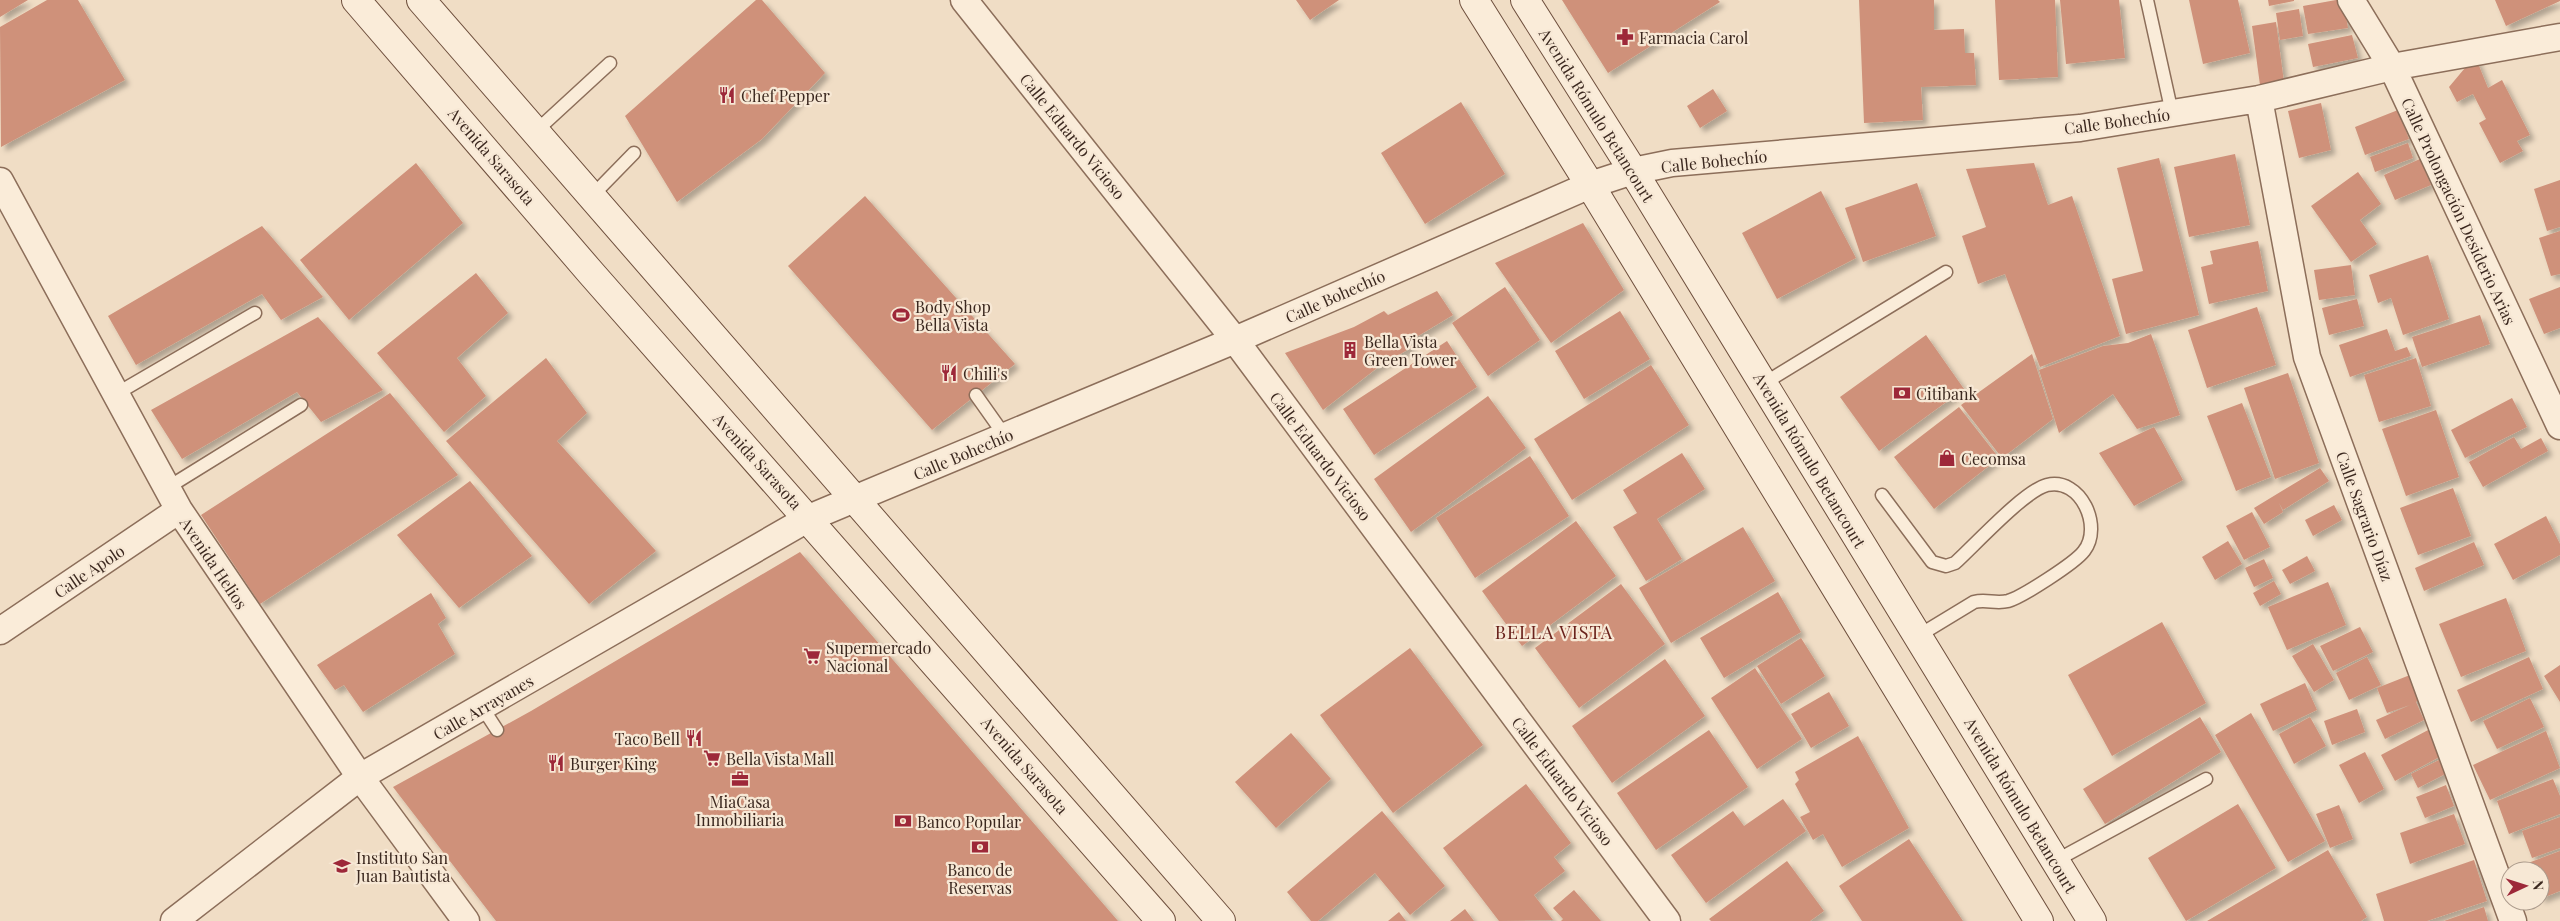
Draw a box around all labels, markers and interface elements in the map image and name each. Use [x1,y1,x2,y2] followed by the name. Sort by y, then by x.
[1534,23,1659,206] street label: Avenida Rómulo Betancourt
[1615,27,1635,47] pharmacy icon: Farmacia Carol
[1639,27,1749,48] place label: Farmacia Carol
[1016,69,1130,203] street label: Calle Eduardo Vicioso
[717,85,737,105] restaurant icon: Chef Pepper
[741,85,830,106] place label: Chef Pepper
[2397,94,2521,328] street label: Calle Prolongación Desiderio Arias
[443,102,540,209] street label: Avenida Sarasota
[2063,103,2172,139] street label: Calle Bohechío
[1660,145,1768,177] street label: Calle Bohechío
[1282,265,1388,327] street label: Calle Bohechío
[915,296,991,335] place label: Body Shop Bella Vista
[891,305,911,325] sports icon: Body Shop Bella Vista
[1364,331,1457,370] place label: Bella Vista Green Tower
[1340,340,1360,360] building icon: Bella Vista Green Tower
[939,363,959,383] restaurant icon: Chili's
[963,363,1008,384] place label: Chili's
[1749,368,1871,552] street label: Avenida Rómulo Betancourt
[1892,383,1912,403] bank icon: Citibank
[1916,383,1978,404] place label: Citibank
[1266,387,1377,525] street label: Calle Eduardo Vicioso
[709,408,807,514] street label: Avenida Sarasota
[910,423,1016,485] street label: Calle Bohechío
[1937,448,1957,468] shop icon: Cecomsa
[1961,448,2026,469] place label: Cecomsa
[2332,448,2398,584] street label: Calle Sagrario Díaz
[175,512,252,613] street label: Avenida Helios
[50,540,128,602] street label: Calle Apolo
[1495,620,1613,644] district label: BELLA VISTA
[826,637,932,676] place label: Supermercado Nacional
[802,646,822,666] supermarket icon: Supermercado Nacional
[429,670,537,744] street label: Calle Arrayanes
[976,711,1073,818] street label: Avenida Sarasota
[1508,712,1619,850] street label: Calle Eduardo Vicioso
[1960,713,2082,897] street label: Avenida Rómulo Betancourt
[615,728,680,749] place label: Taco Bell
[684,728,704,748] restaurant icon: Taco Bell
[702,748,722,768] supermarket icon: Bella Vista Mall
[726,748,835,769] place label: Bella Vista Mall
[546,753,566,773] restaurant icon: Burger King
[570,753,657,774] place label: Burger King
[730,769,750,789] office icon: MiaCasa Inmobiliaria
[696,791,784,830] place label: MiaCasa Inmobiliaria
[893,811,913,831] bank icon: Banco Popular
[917,811,1021,832] place label: Banco Popular
[970,837,990,857] bank icon: Banco de Reservas
[355,847,450,886] place label: Instituto San Juan Bautista
[332,856,352,876] school or university icon: Instituto San Juan Bautista
[947,859,1013,898] place label: Banco de Reservas
[2500,861,2550,911] north arrow
[2529,879,2548,891] text: N

